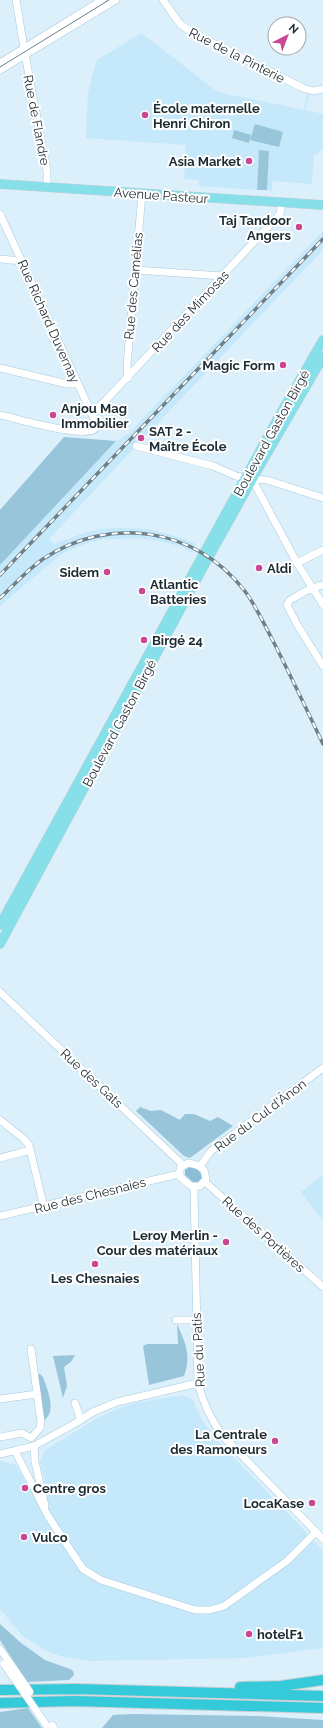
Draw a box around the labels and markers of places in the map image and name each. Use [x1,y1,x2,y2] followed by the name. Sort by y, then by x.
[153,101,260,131] place label: École maternelle Henri Chiron
[140,110,150,120] marker: École maternelle Henri Chiron
[169,154,241,169] place label: Asia Market
[244,156,254,166] marker: Asia Market
[219,213,292,243] place label: Taj Tandoor Angers
[294,222,304,232] marker: Taj Tandoor Angers
[202,358,275,373] place label: Magic Form
[278,360,288,370] marker: Magic Form
[61,401,129,431] place label: Anjou Mag Immobilier
[48,410,58,420] marker: Anjou Mag Immobilier
[149,424,227,454] place label: SAT 2 - Maître École
[136,433,146,443] marker: SAT 2 - Maître École
[267,561,292,576] place label: Aldi
[254,563,264,573] marker: Aldi
[59,565,99,580] place label: Sidem
[102,567,112,577] marker: Sidem
[150,577,207,607] place label: Atlantic Batteries
[137,586,147,596] marker: Atlantic Batteries
[152,633,203,648] place label: Birgé 24
[139,635,149,645] marker: Birgé 24
[97,1228,218,1258] place label: Leroy Merlin - Cour des matériaux
[221,1237,231,1247] marker: Leroy Merlin - Cour des matériaux
[90,1259,100,1269] marker: Les Chesnaies
[51,1271,140,1286] place label: Les Chesnaies
[170,1427,268,1457] place label: La Centrale des Ramoneurs
[270,1436,280,1446] marker: La Centrale des Ramoneurs
[33,1481,106,1496] place label: Centre gros
[20,1483,30,1493] marker: Centre gros
[243,1496,304,1511] place label: LocaKase
[307,1498,317,1508] marker: LocaKase
[32,1530,68,1545] place label: Vulco
[19,1532,29,1542] marker: Vulco
[257,1627,304,1642] place label: hotelF1
[244,1629,254,1639] marker: hotelF1

